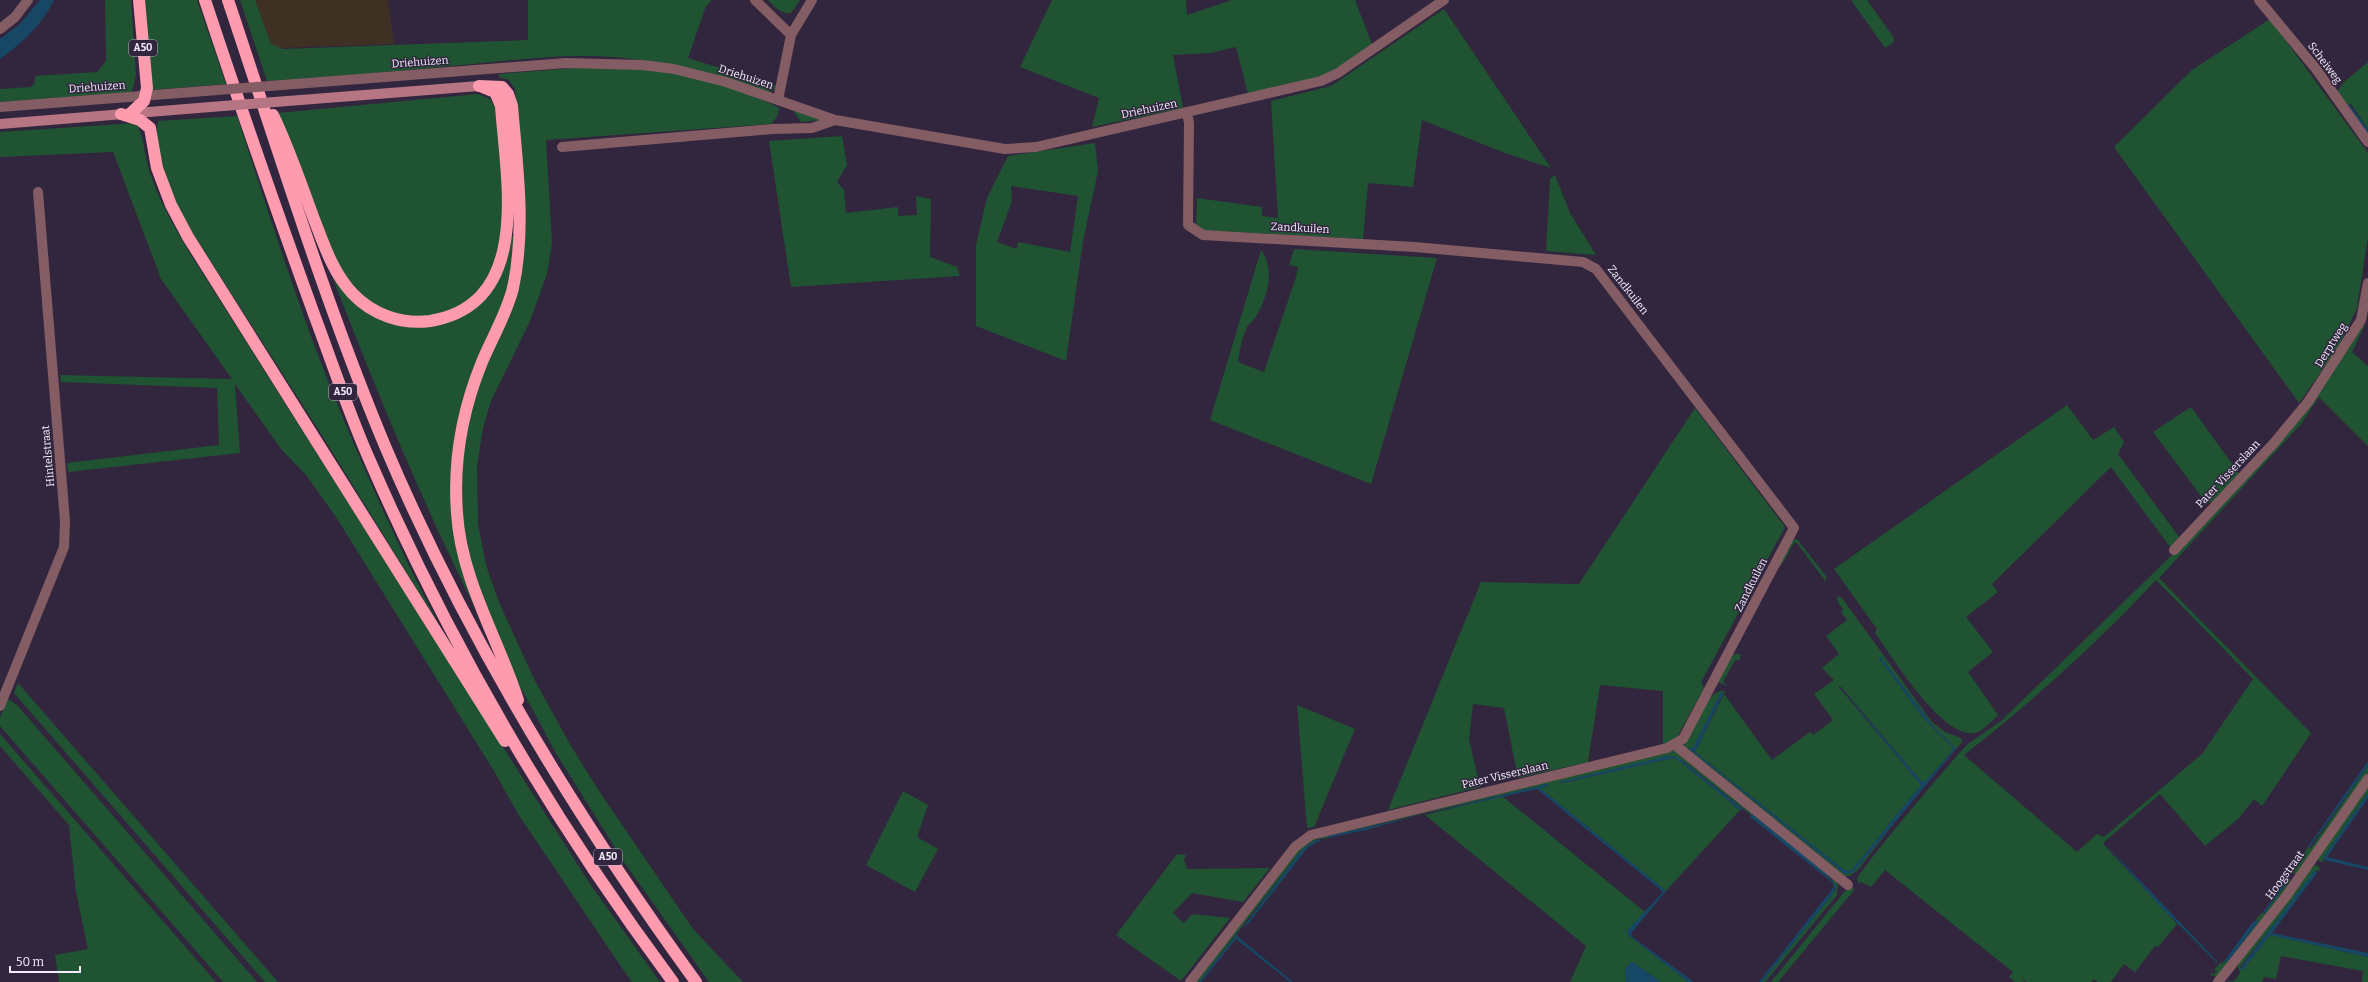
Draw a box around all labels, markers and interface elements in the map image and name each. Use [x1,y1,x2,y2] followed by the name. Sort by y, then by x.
[129,40,157,56] road number: A50
[2305,40,2345,86] street label: Scheiweg
[391,54,449,70] street label: Driehuizen
[717,62,775,92] street label: Driehuizen
[68,79,126,95] street label: Driehuizen
[1120,97,1178,121] street label: Driehuizen
[1270,220,1330,236] street label: Zandkuilen
[1605,263,1651,317] street label: Zandkuilen
[2312,320,2350,370] street label: Derptweg
[329,384,357,400] road number: A50
[39,425,57,487] street label: Hintelstraat
[2193,437,2263,511] street label: Pater Visserslaan
[1732,556,1770,614] street label: Zandkuilen
[1461,759,1549,791] street label: Pater Visserslaan
[2263,848,2307,902] street label: Hoogstraat
[594,849,622,865] road number: A50
[10,948,80,974] scale bar
[16,955,45,969] text: 50 m

